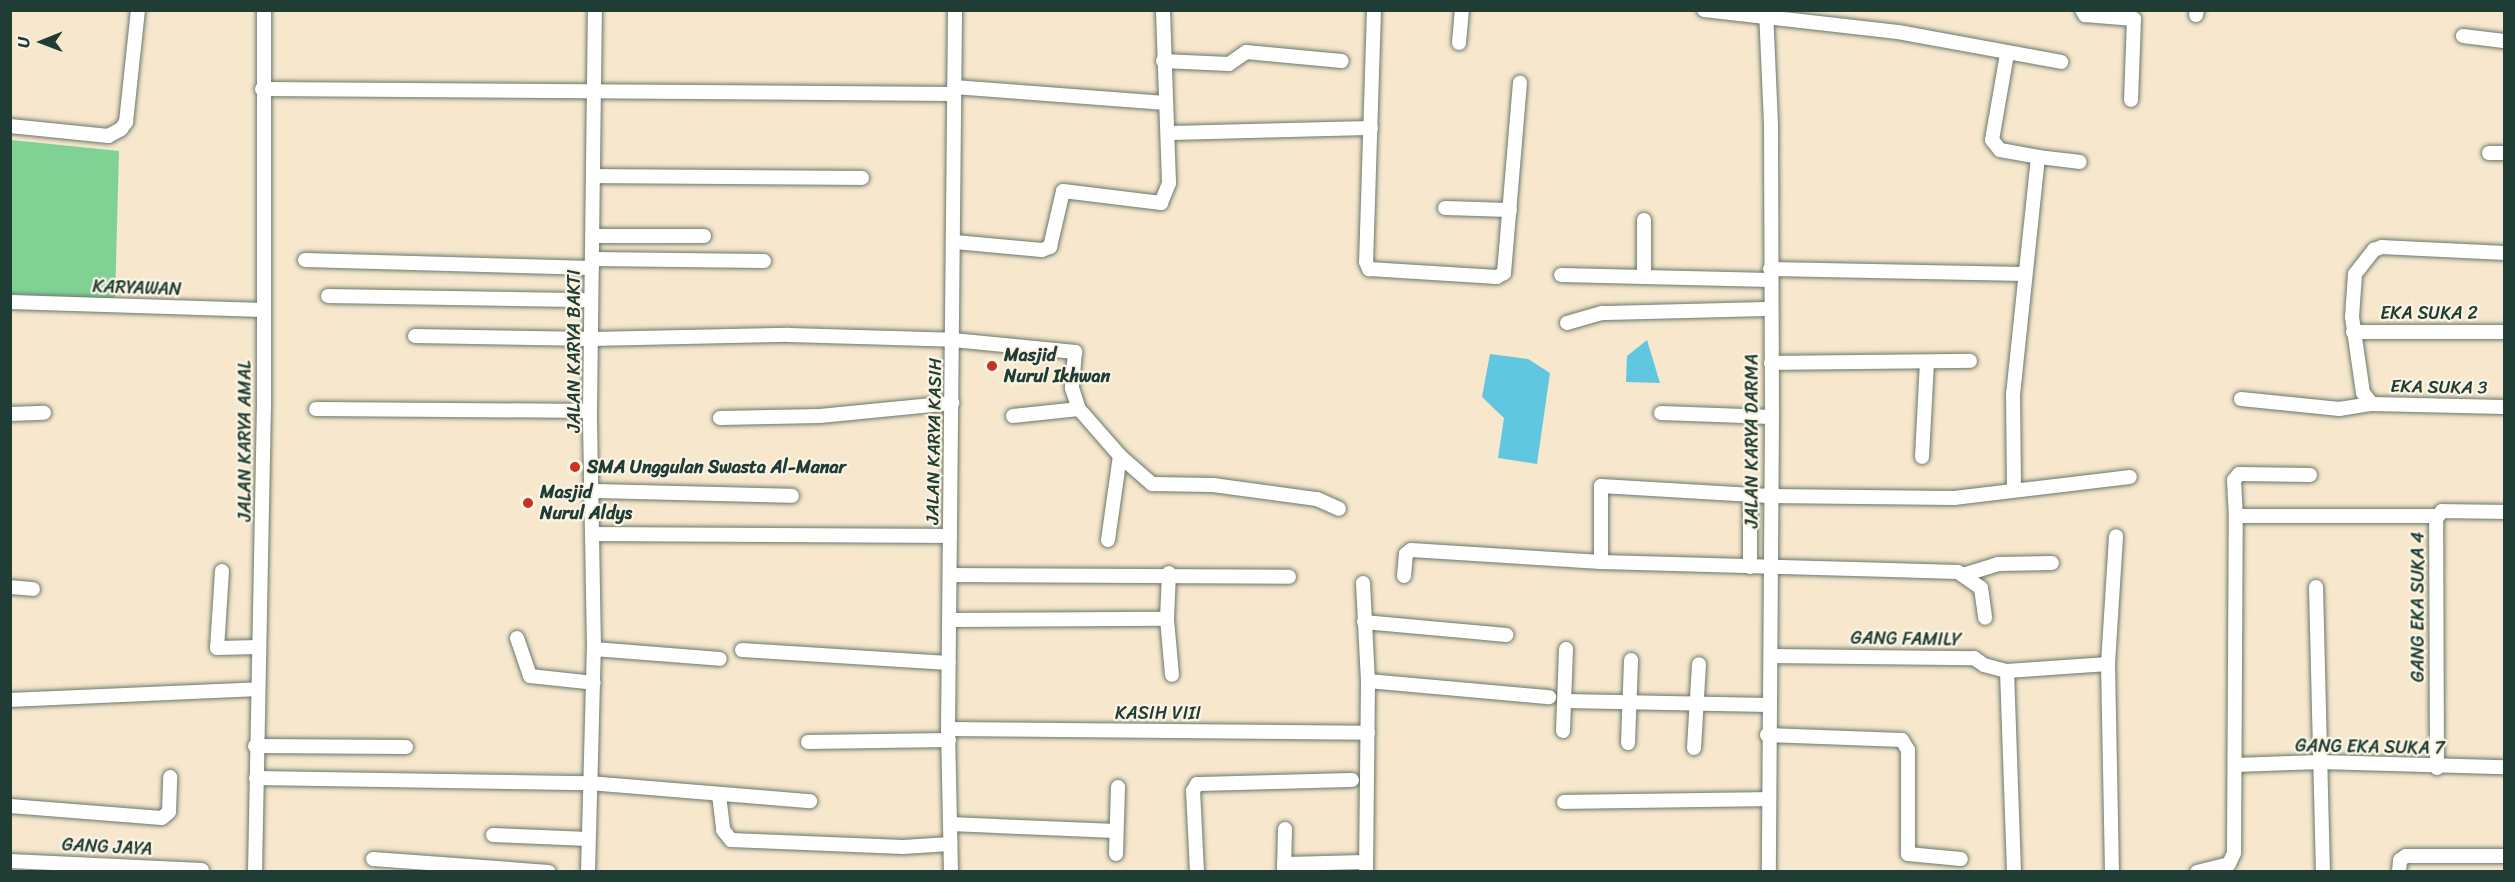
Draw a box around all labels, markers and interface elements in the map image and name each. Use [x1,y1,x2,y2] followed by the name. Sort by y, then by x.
[12,12,72,72] north arrow
[9,37,38,48] text: U
[563,269,585,433] street label: JALAN KARYA BAKTI
[92,276,182,300] street label: KARYAWAN
[2380,302,2478,324] street label: EKA SUKA 2
[1004,345,1110,388] place label: Masjid Nurul Ikhwan
[1741,354,1763,528] street label: JALAN KARYA DARMA
[922,357,946,525] street label: JALAN KARYA KASIH
[985,359,999,373] marker: Masjid Nurul Ikhwan
[234,360,256,522] street label: JALAN KARYA AMAL
[2390,375,2488,399] street label: EKA SUKA 3
[587,456,845,478] place label: SMA Unggulan Swasta Al-Manar
[568,460,582,474] marker: SMA Unggulan Swasta Al-Manar
[540,482,633,524] place label: Masjid Nurul Aldys
[521,496,535,510] marker: Masjid Nurul Aldys
[2407,532,2429,682] street label: GANG EKA SUKA 4
[1850,627,1962,651] street label: GANG FAMILY
[1115,702,1201,724] street label: KASIH VIII
[2295,735,2445,759] street label: GANG EKA SUKA 7
[61,834,153,860] street label: GANG JAYA

